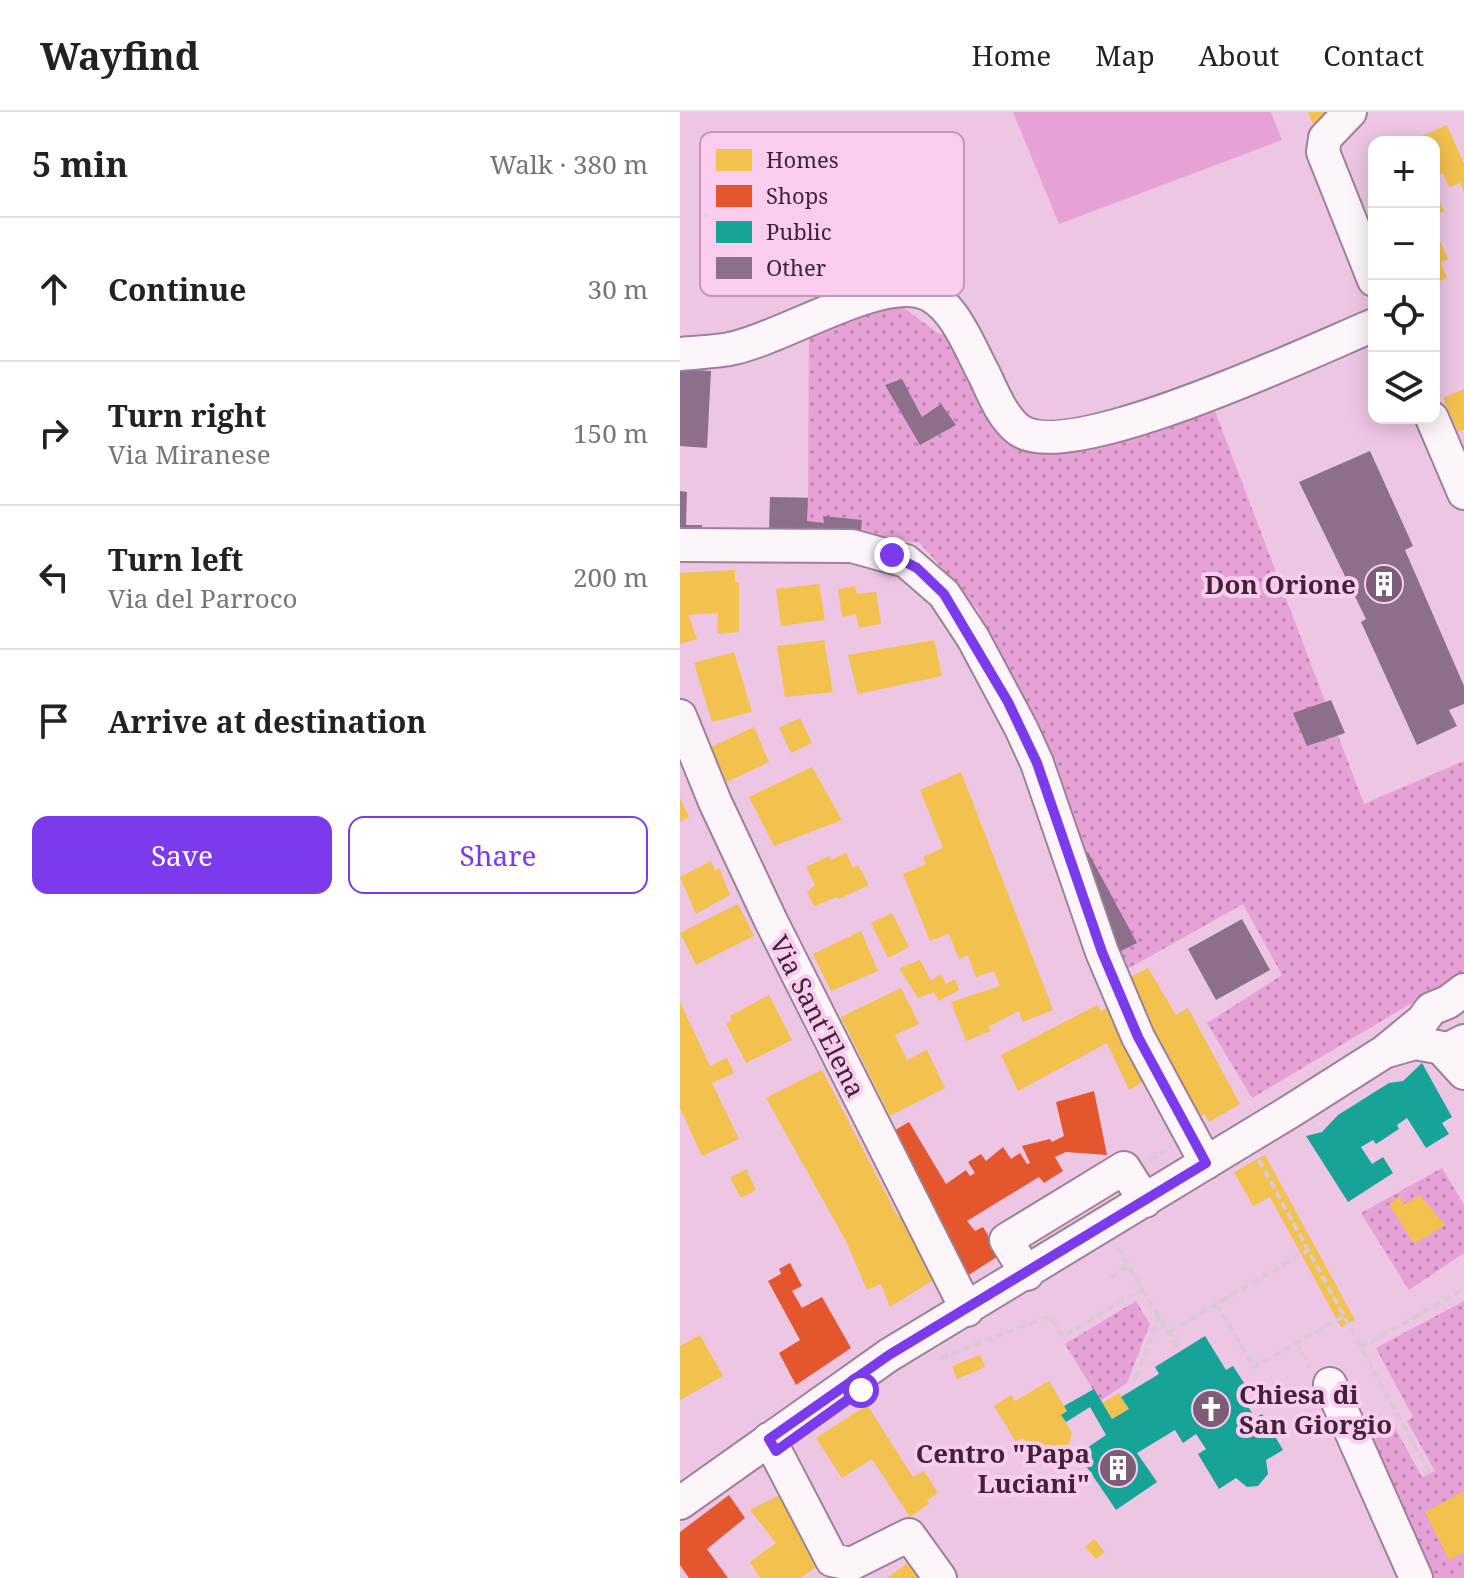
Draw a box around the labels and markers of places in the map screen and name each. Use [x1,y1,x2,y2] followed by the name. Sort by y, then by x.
[1363,563,1405,605] building icon: Don Orione
[1205,566,1356,602] place label: Don Orione
[1239,1376,1392,1442] place label: Chiesa di San Giorgio
[1190,1388,1232,1430] church icon: Chiesa di San Giorgio
[916,1435,1090,1501] place label: Centro "Papa Luciani"
[1097,1447,1139,1489] building icon: Centro "Papa Luciani"

